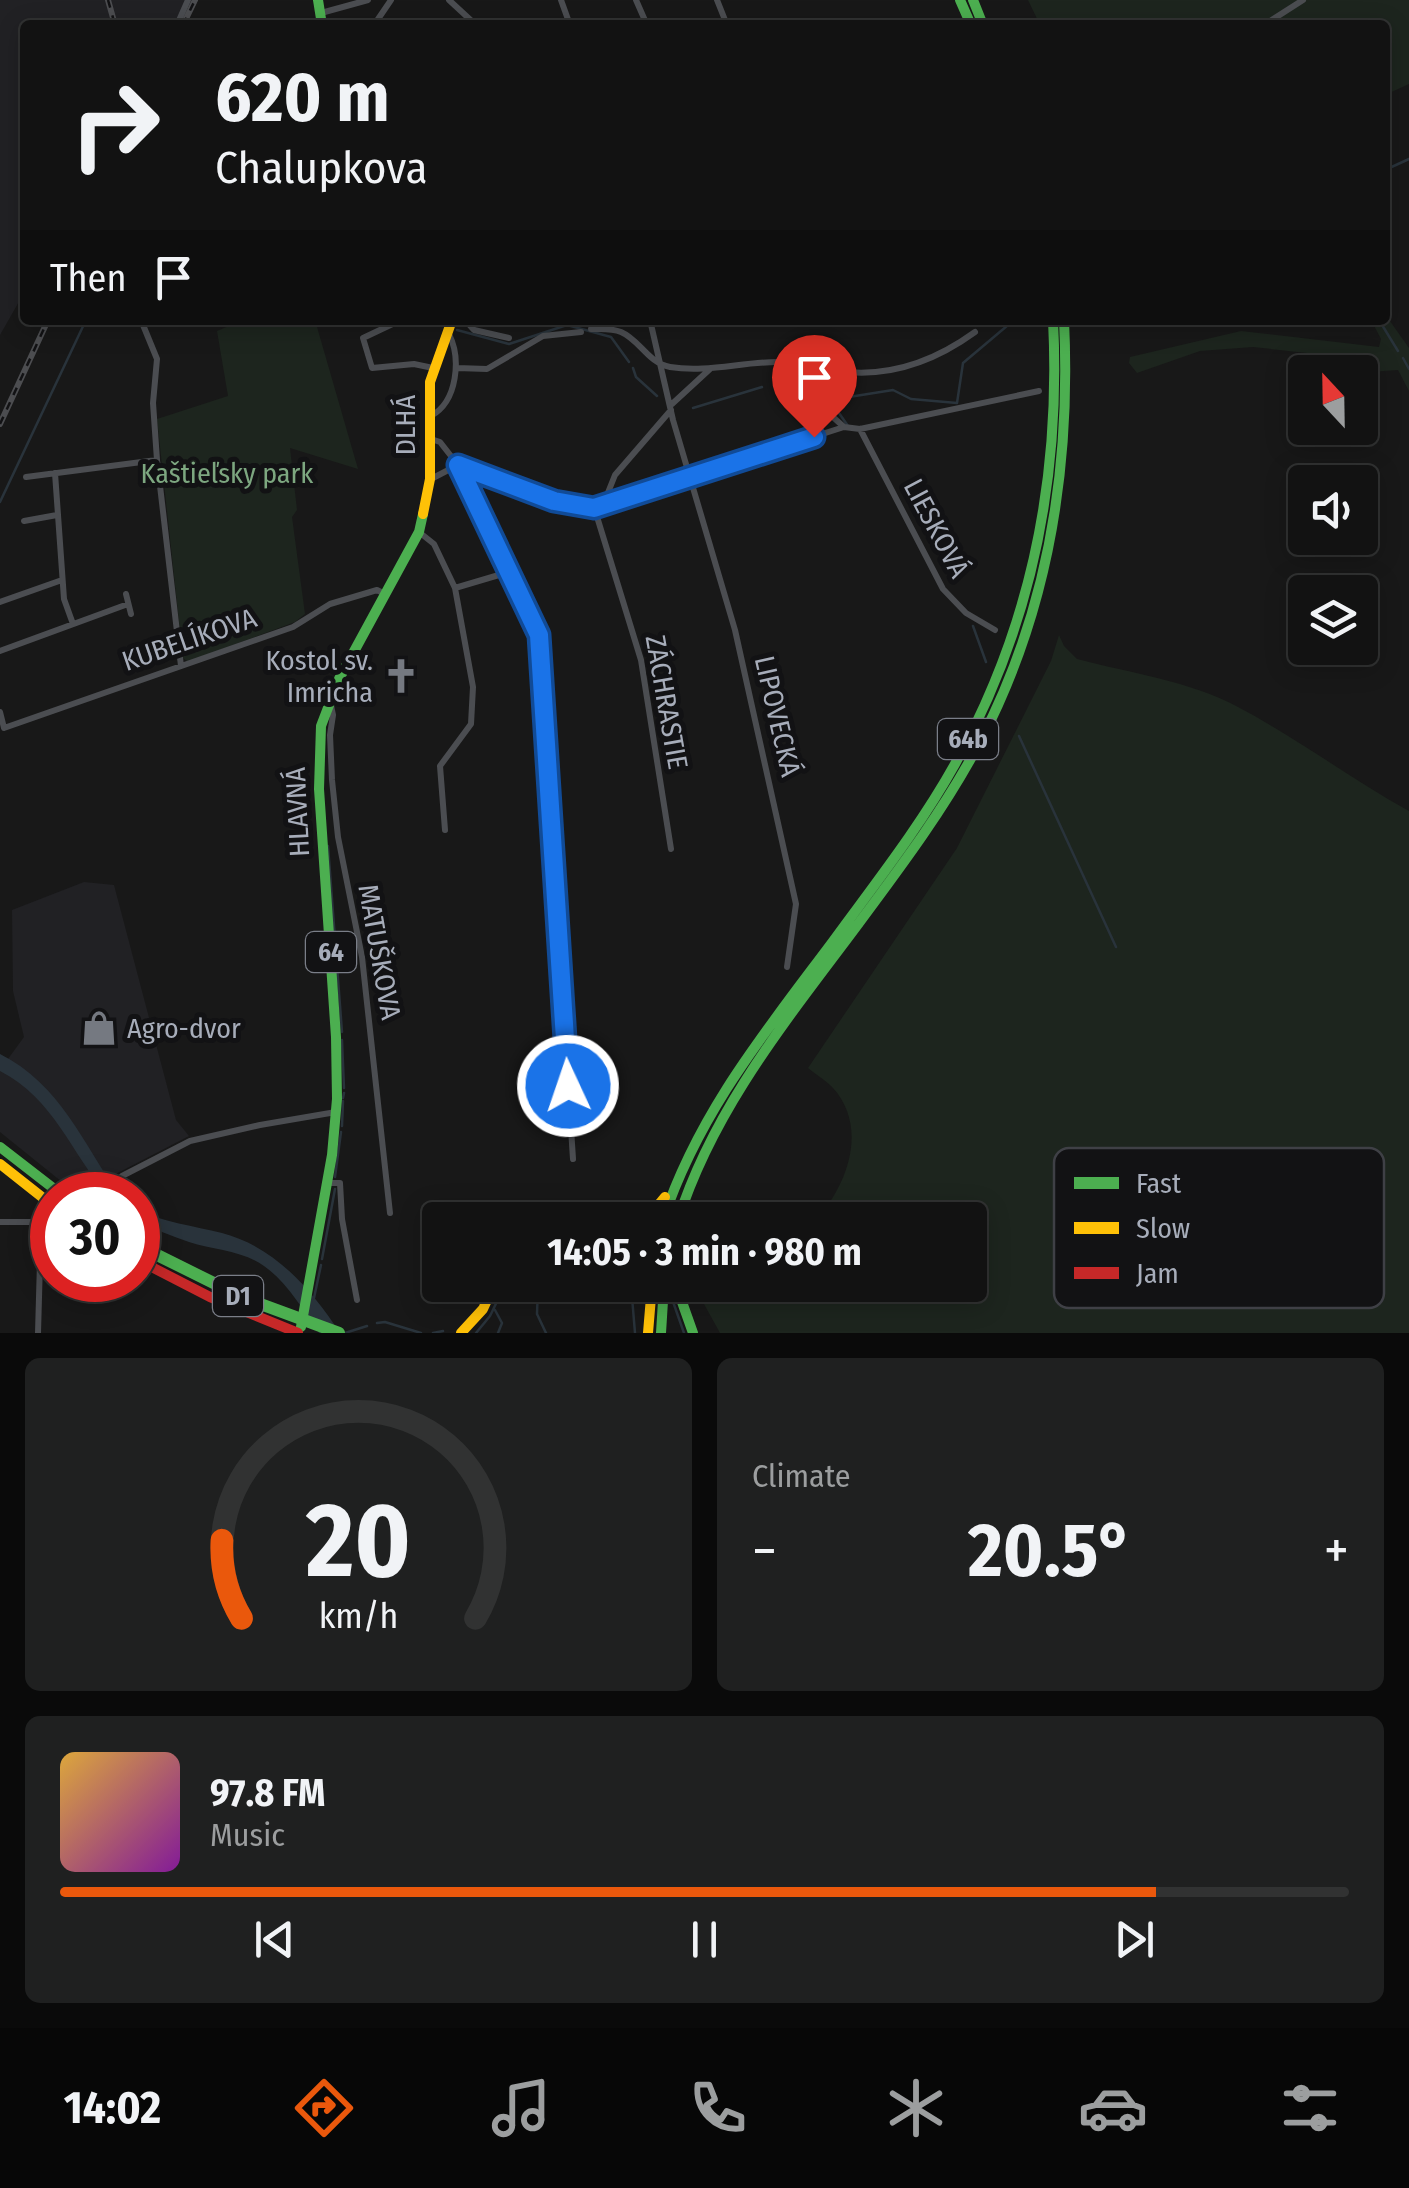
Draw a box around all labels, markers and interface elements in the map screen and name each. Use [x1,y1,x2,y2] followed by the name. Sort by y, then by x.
[215,56,390,140] text: 620 m
[50,60,180,190] icon: right
[215,141,428,195] text: Chalupkova
[146,250,201,305] icon: arrive
[50,255,126,301] text: Then
[772,335,857,438] pin
[787,350,842,405] icon: arrive
[1288,355,1378,445] north arrow
[1288,355,1378,665] map controls
[389,395,422,455] street label: DLHÁ
[141,457,314,490] park label: Kaštieľsky park
[1288,465,1378,555] button: sound
[897,473,976,583] street label: LIESKOVÁ
[1288,575,1378,665] button: layers
[118,601,261,678] street label: KUBELÍKOVA
[638,632,695,772] street label: ZÁCHRASTIE
[266,644,373,709] place label: Kostol sv. Imricha
[748,653,807,780] street label: LIPOVECKÁ
[382,657,420,695] church icon: Kostol sv. Imricha
[938,719,998,759] road number: 64b
[279,766,316,858] street label: HLAVNÁ
[351,882,408,1023] street label: MATUŠKOVA
[306,932,356,972] road number: 64
[80,1009,118,1047] shop icon: Agro-dvor
[127,1012,241,1045] place label: Agro-dvor
[516,1034,620,1138] position arrow
[1054,1148,1384,1308] legend
[1136,1167,1182,1200] text: Fast
[30,1172,160,1302] speed limit sign: 30
[1136,1212,1190,1245] text: Slow
[547,1229,862,1275] text: 14:05 · 3 min · 980 m
[1136,1257,1179,1290] text: Jam
[213,1276,263,1316] road number: D1
[752,1457,851,1495] text: Climate
[305,1479,411,1604] text: 20
[968,1506,1133,1596] text: 20.5°
[752,1518,777,1584] text: −
[1324,1518,1349,1584] text: +
[319,1595,398,1637] text: km/h
[210,1770,325,1816] text: 97.8 FM
[210,1816,285,1854] text: Music
[247,1912,302,1967] icon: previous
[677,1912,732,1967] icon: pause
[1107,1912,1162,1967] icon: next
[289,2073,359,2143] icon: directions
[486,2073,556,2143] icon: music
[683,2073,753,2143] icon: phone
[881,2073,951,2143] icon: climate
[1078,2073,1148,2143] icon: car
[1275,2073,1345,2143] icon: filters
[64,2081,161,2135] text: 14:02

